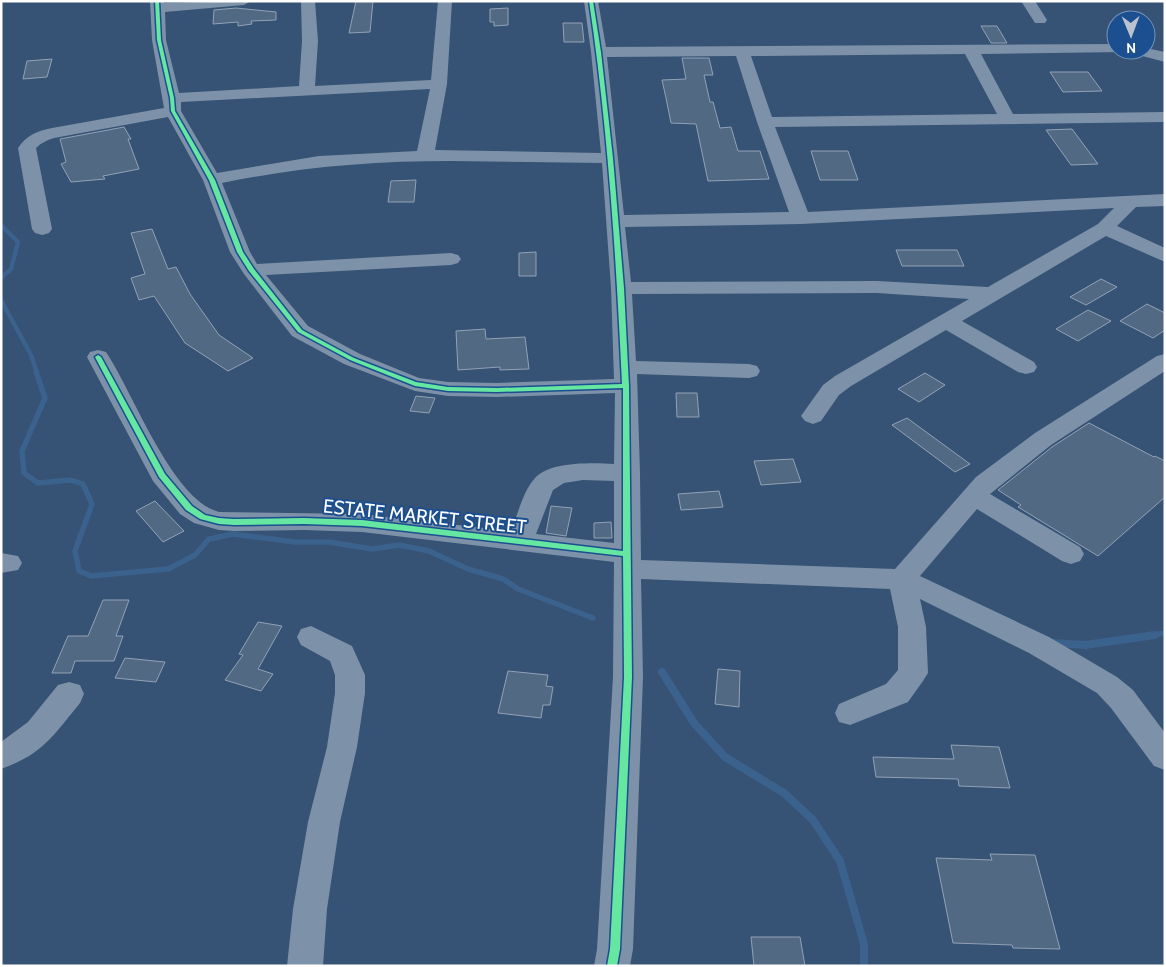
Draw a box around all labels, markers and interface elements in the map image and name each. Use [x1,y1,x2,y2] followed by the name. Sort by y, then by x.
[1106,10,1156,60] north arrow
[1126,39,1136,57] text: N
[322,494,528,539] street label: ESTATE MARKET STREET

